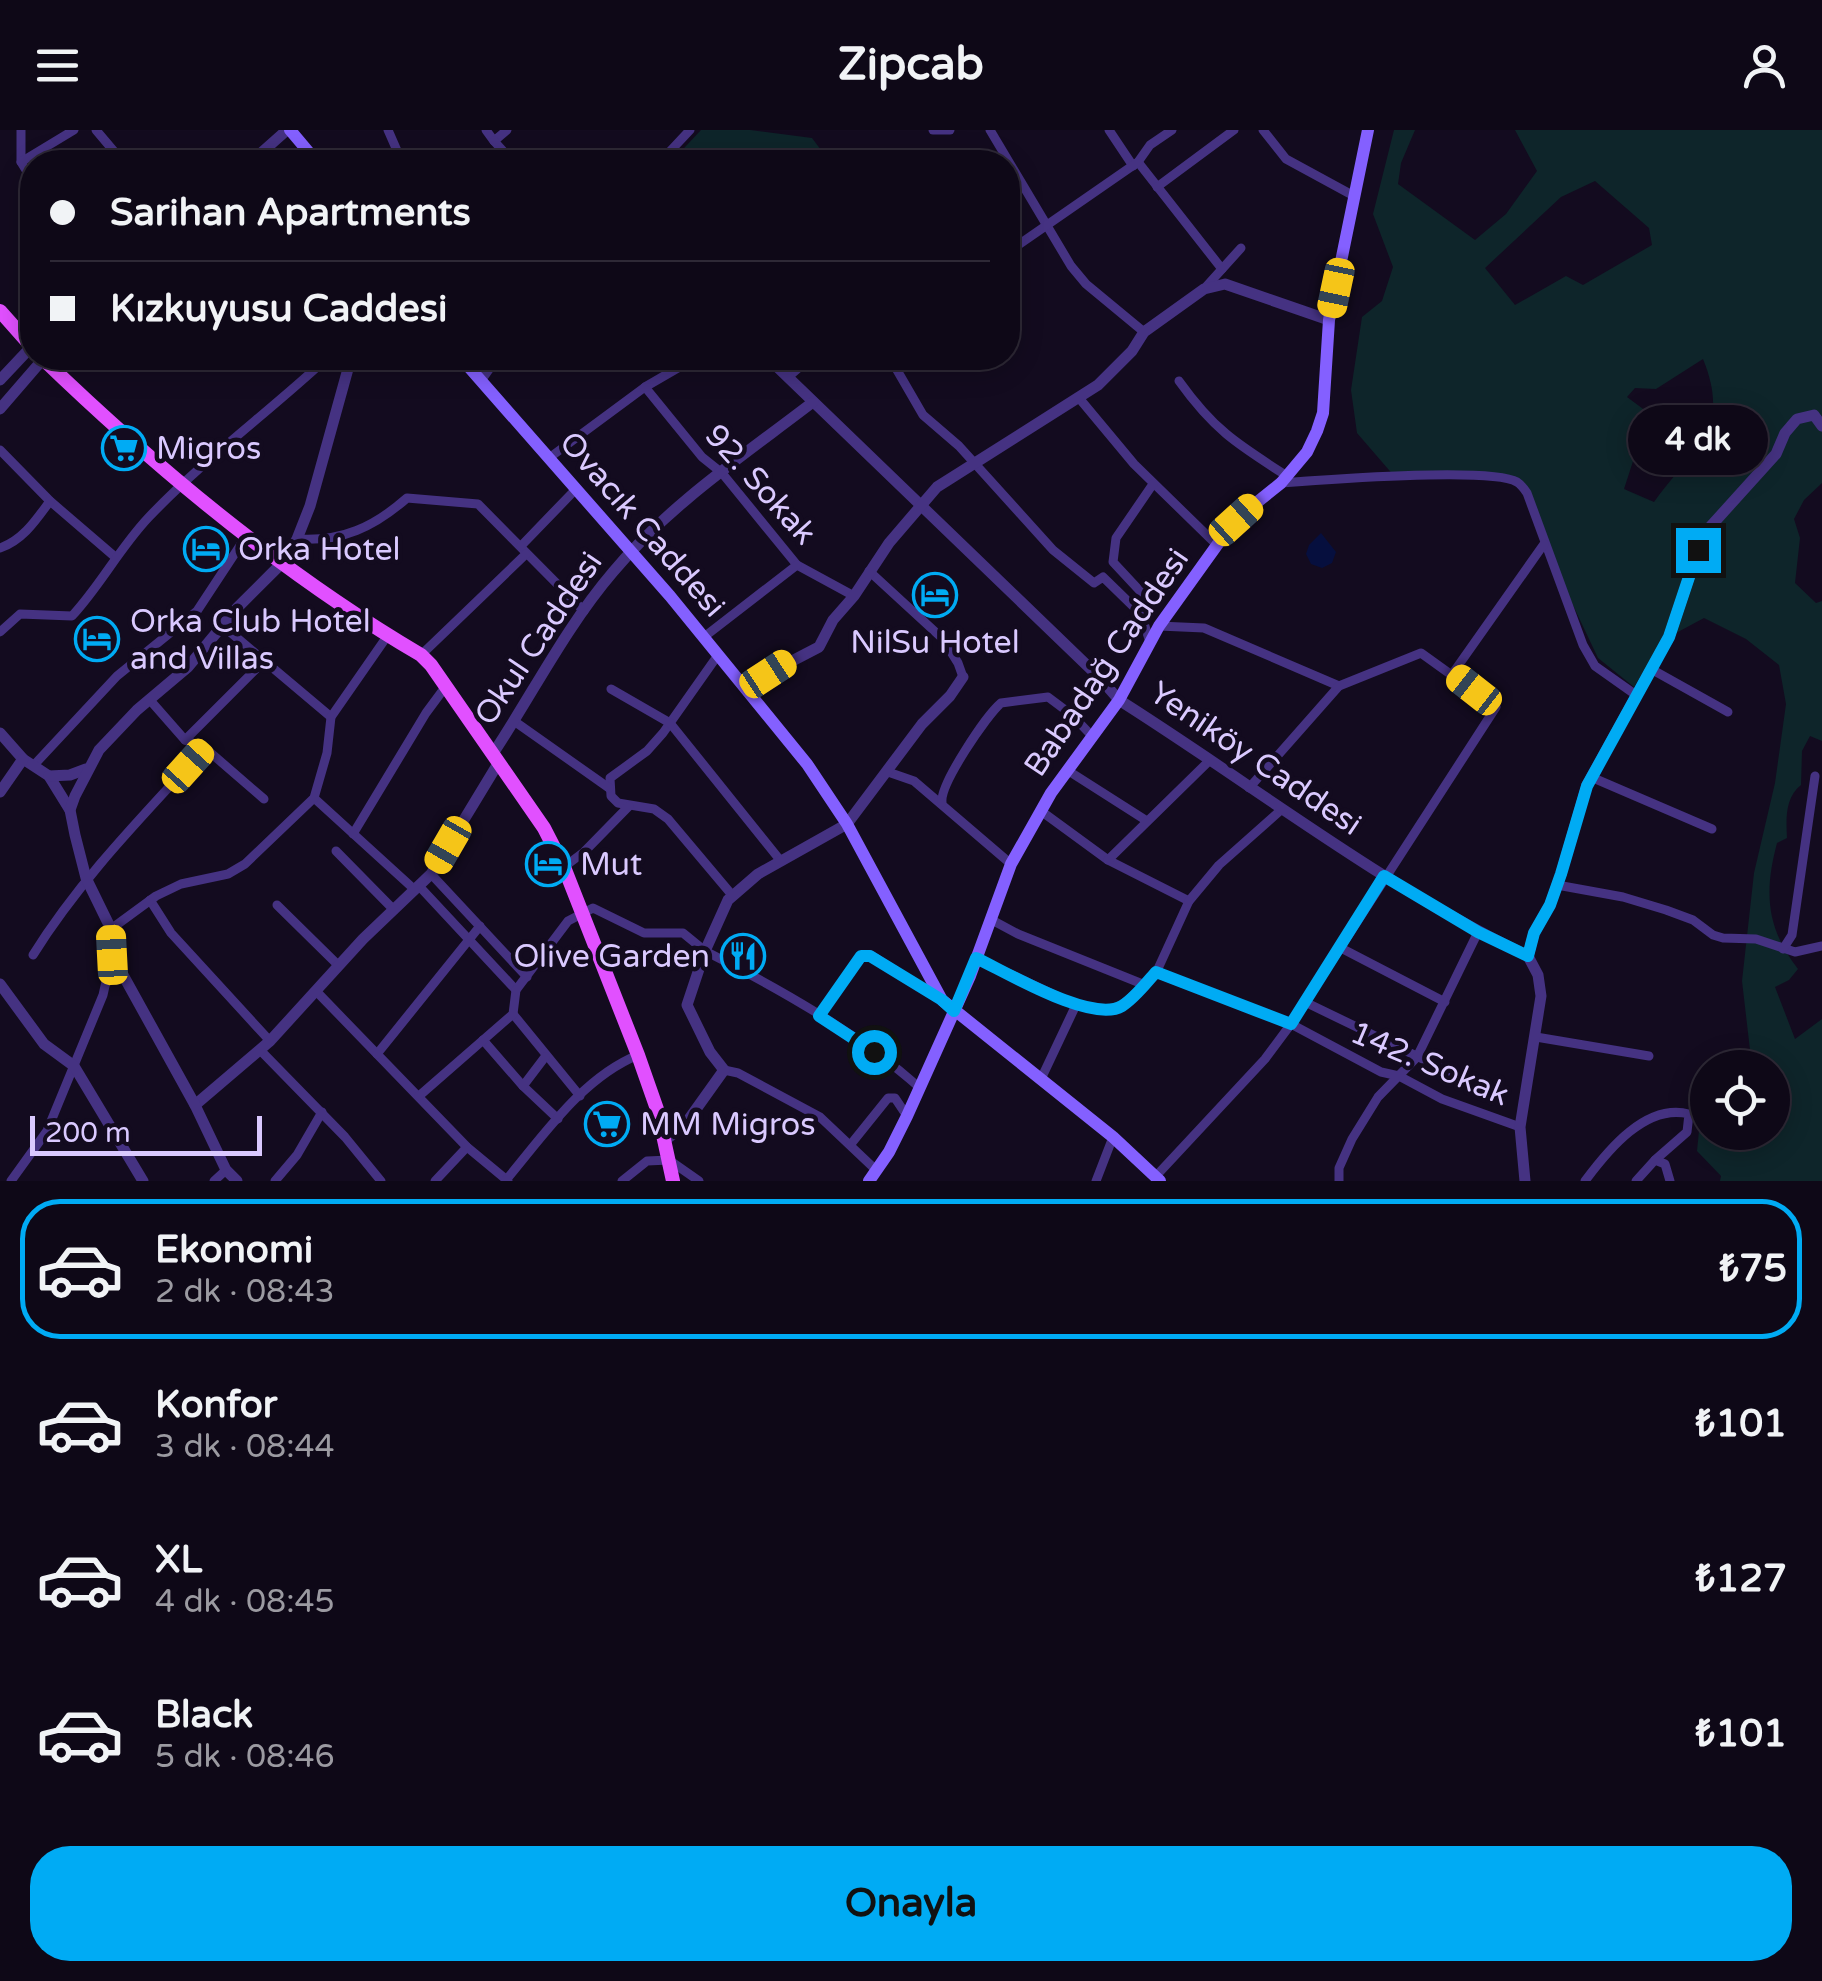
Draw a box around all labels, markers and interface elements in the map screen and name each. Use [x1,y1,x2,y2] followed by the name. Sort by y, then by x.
[30,38,85,93] icon: menu
[838,38,984,92] text: Zipcab
[1737,38,1792,93] icon: person
[110,190,471,236] text: Sarihan Apartments
[1315,256,1357,320] car
[110,286,447,332] text: Kızkuyusu Caddesi
[1628,405,1768,475] callout: 4 dk
[696,417,824,553] street label: 92. Sokak
[1665,421,1731,459] text: 4 dk
[551,424,733,625] street label: Ovacık Caddesi
[101,425,147,471] supermarket icon: Migros
[156,430,261,468] place label: Migros
[1204,489,1268,551] car
[183,526,229,572] hotel icon: Orka Hotel
[1676,528,1721,573] route end
[238,531,401,569] place label: Orka Hotel
[1016,541,1197,784] street label: Babadağ Caddesi
[467,545,611,732] street label: Okul Caddesi
[912,572,958,618] hotel icon: NilSu Hotel
[130,603,371,678] place label: Orka Club Hotel and Villas
[74,616,120,662] hotel icon: Orka Club Hotel and Villas
[850,624,1020,662] place label: NilSu Hotel
[735,645,801,703] car
[1441,660,1507,720] car
[1142,674,1369,844] street label: Yeniköy Caddesi
[157,734,219,798] car
[420,812,476,878] car
[525,841,571,887] hotel icon: Mut
[580,846,642,884] place label: Mut
[95,924,129,986] car
[720,933,766,979] restaurant icon: Olive Garden
[513,938,710,976] place label: Olive Garden
[1345,1013,1515,1114] street label: 142. Sokak
[852,1030,897,1075] route start
[1690,1050,1790,1150] map controls
[1690,1050,1790,1150] button: locate
[584,1101,630,1147] supermarket icon: MM Migros
[640,1106,816,1144] place label: MM Migros
[30,1111,262,1156] scale bar
[45,1116,131,1150] text: 200 m
[35,1224,125,1314] icon: car
[155,1227,313,1273] text: Ekonomi
[1719,1246,1787,1292] text: ₺75
[155,1273,335,1311] text: 2 dk · 08:43
[35,1379,125,1469] icon: car
[155,1382,277,1428] text: Konfor
[1695,1401,1787,1447] text: ₺101
[155,1428,335,1466] text: 3 dk · 08:44
[35,1534,125,1624] icon: car
[155,1537,202,1583] text: XL
[1695,1556,1787,1602] text: ₺127
[155,1583,335,1621] text: 4 dk · 08:45
[35,1689,125,1779] icon: car
[155,1692,253,1738] text: Black
[1695,1711,1787,1757] text: ₺101
[155,1738,335,1776] text: 5 dk · 08:46
[30,1846,1792,1961] button: Onayla

